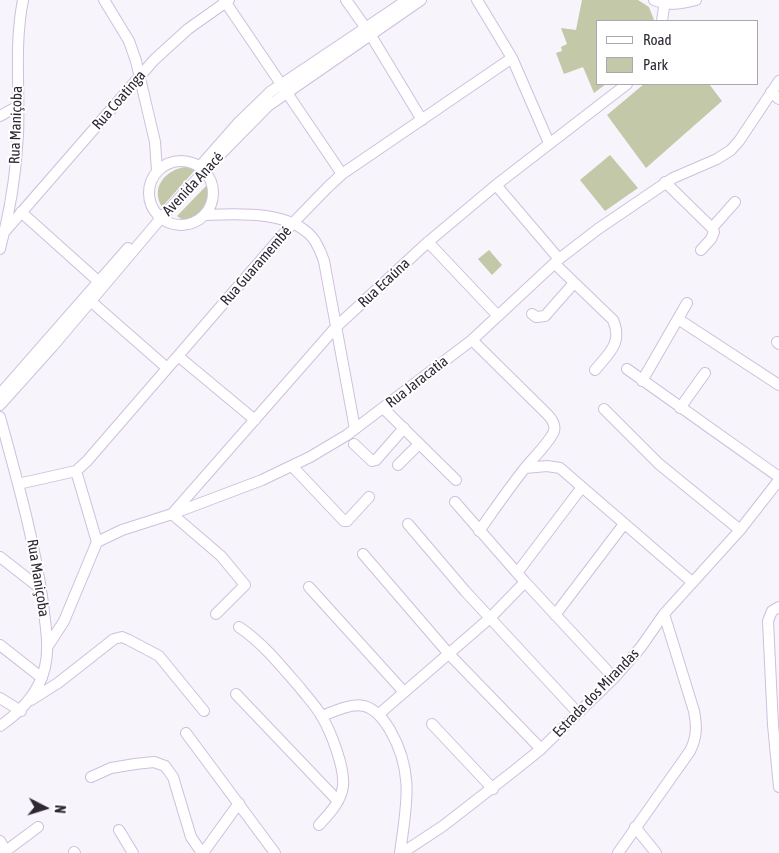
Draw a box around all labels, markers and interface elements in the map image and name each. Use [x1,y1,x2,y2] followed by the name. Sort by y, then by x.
[596,20,759,85] legend
[643,31,672,48] text: Road
[643,56,668,73] text: Park
[88,67,150,133] street label: Rua Coatinga
[6,86,26,164] street label: Rua Maniçoba
[159,148,227,220] street label: Avenida Anacé
[217,223,295,309] street label: Rua Guaramembé
[354,255,414,311] street label: Rua Ecaúna
[382,352,452,412] street label: Rua Jaracatia
[23,538,53,618] street label: Rua Maniçoba
[549,645,643,741] street label: Estrada dos Mirandas
[20,783,70,833] north arrow
[52,804,68,814] text: N

